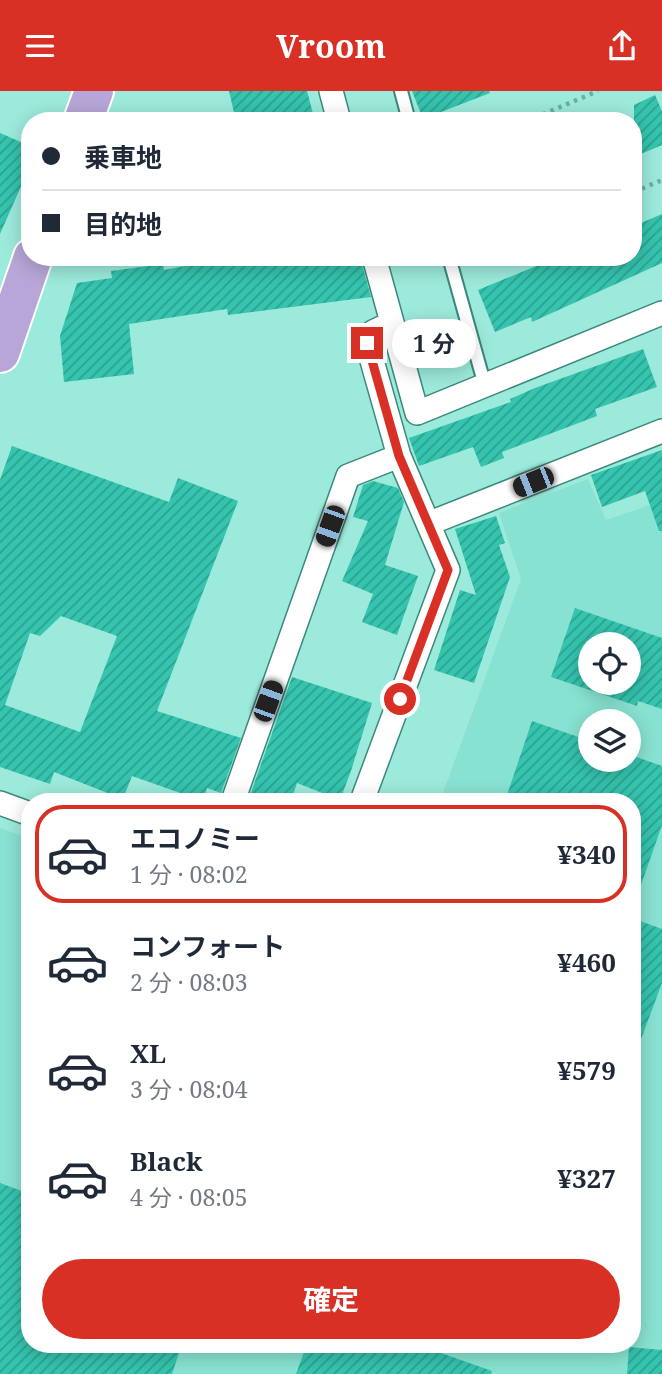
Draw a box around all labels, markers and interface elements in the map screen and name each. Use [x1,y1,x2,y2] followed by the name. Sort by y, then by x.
[276,24,386,67] text: Vroom
[21,27,59,65] icon: menu
[603,27,641,65] icon: share
[84,139,162,175] text: 乗車地
[84,206,162,242] text: 目的地
[392,319,476,367] callout: 1 分
[351,327,383,359] route end
[413,327,455,359] text: 1 分
[510,464,557,500] car
[313,503,348,549] car
[578,632,641,772] map controls
[578,632,641,695] button: locate
[251,678,286,724] car
[384,683,416,715] route start
[578,709,641,772] button: layers
[130,820,260,856] text: エコノミー
[46,823,109,886] icon: car
[557,836,616,872] text: ¥340
[130,858,248,890] text: 1 分 · 08:02
[130,928,285,964] text: コンフォート
[46,931,109,994] icon: car
[557,944,616,980] text: ¥460
[130,966,248,998] text: 2 分 · 08:03
[130,1035,166,1071] text: XL
[46,1039,109,1102] icon: car
[557,1052,616,1088] text: ¥579
[130,1073,248,1105] text: 3 分 · 08:04
[130,1143,203,1179] text: Black
[46,1147,109,1210] icon: car
[557,1160,616,1196] text: ¥327
[130,1181,248,1213] text: 4 分 · 08:05
[42,1259,620,1339] button: 確定

